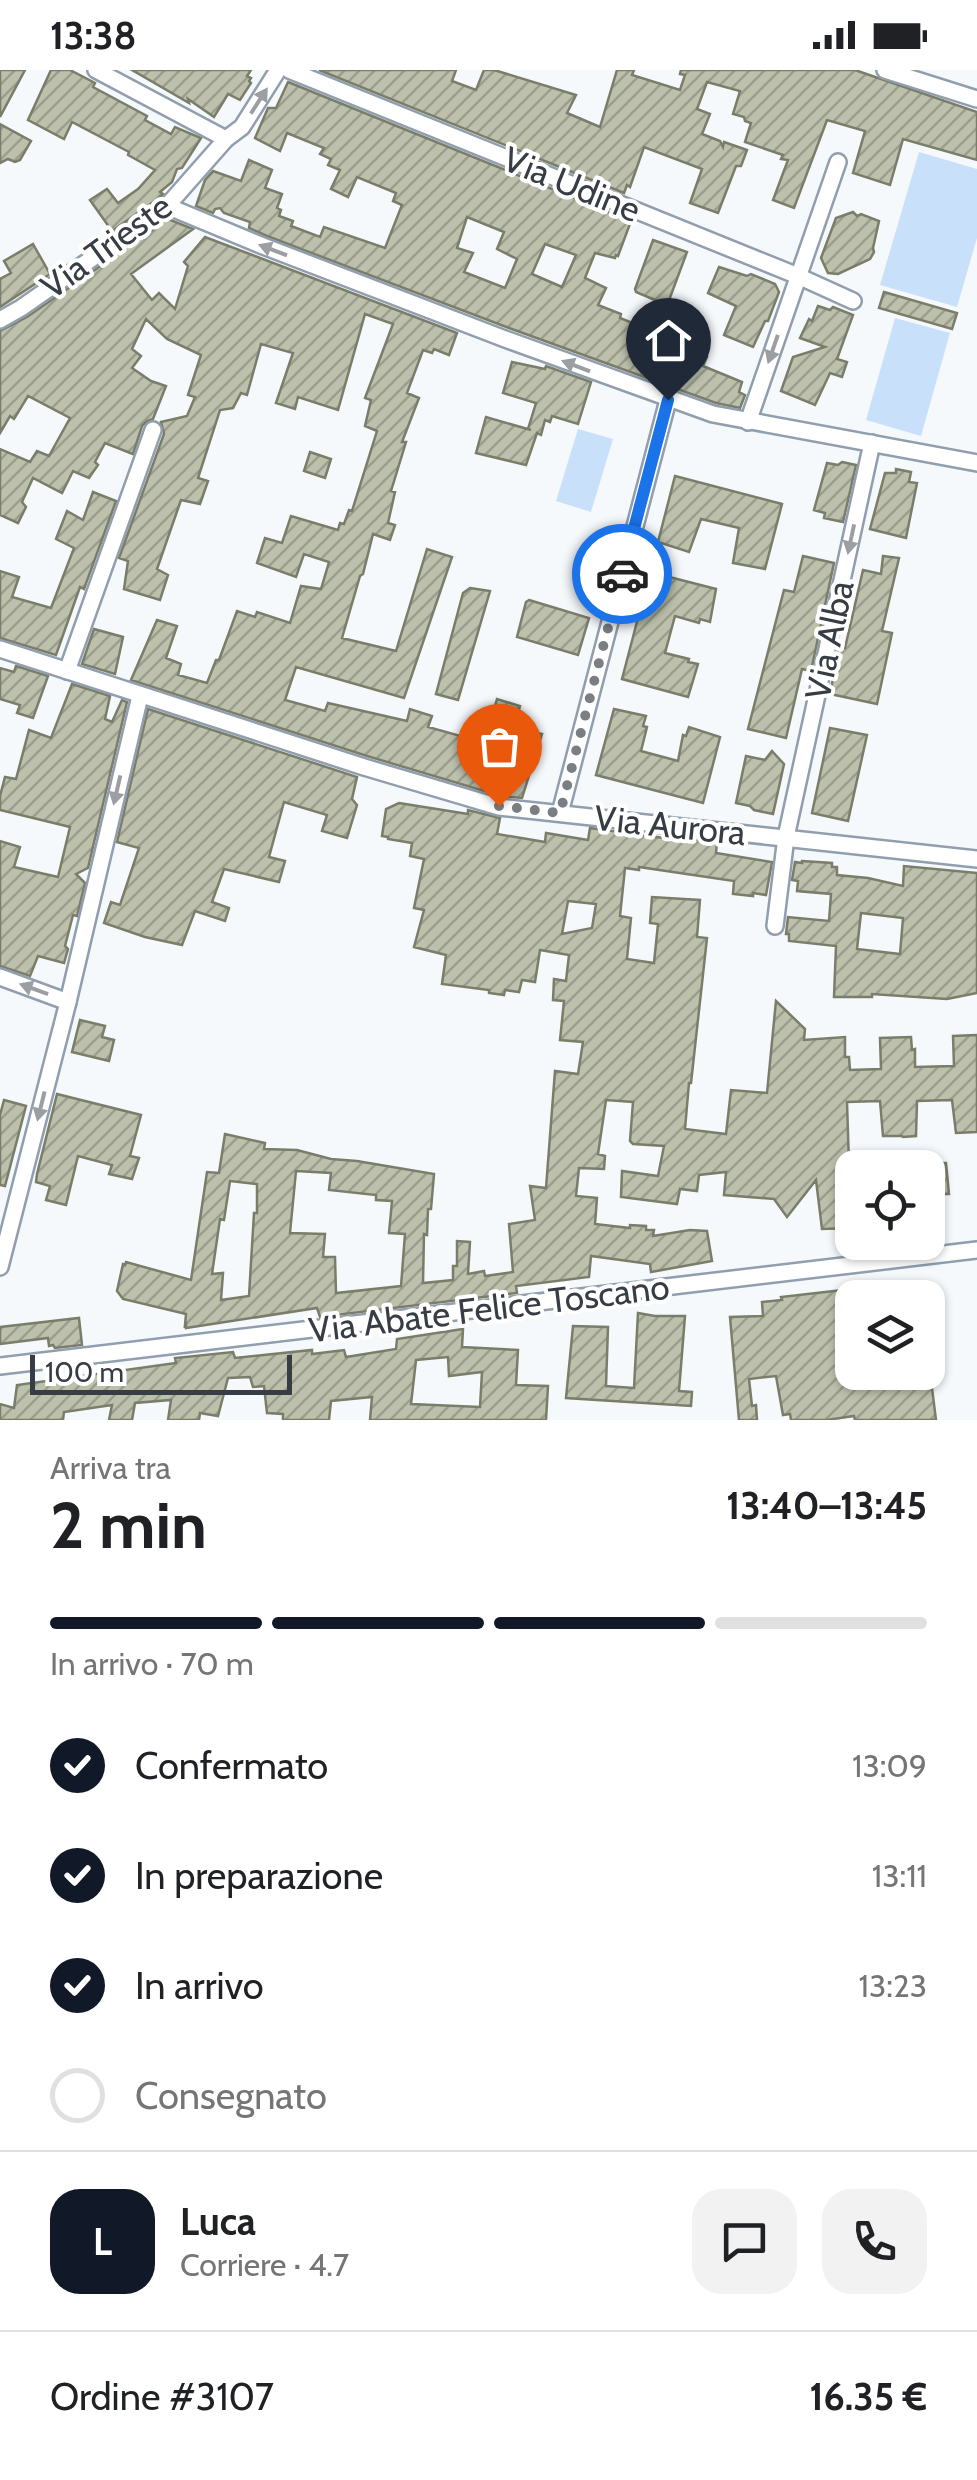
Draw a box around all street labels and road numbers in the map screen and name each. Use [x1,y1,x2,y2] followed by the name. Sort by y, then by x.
[497,137,647,231] street label: Via Udine
[32,184,180,308] street label: Via Trieste
[795,576,863,704] street label: Via Alba
[592,796,748,854] street label: Via Aurora
[306,1265,672,1351] street label: Via Abate Felice Toscano

